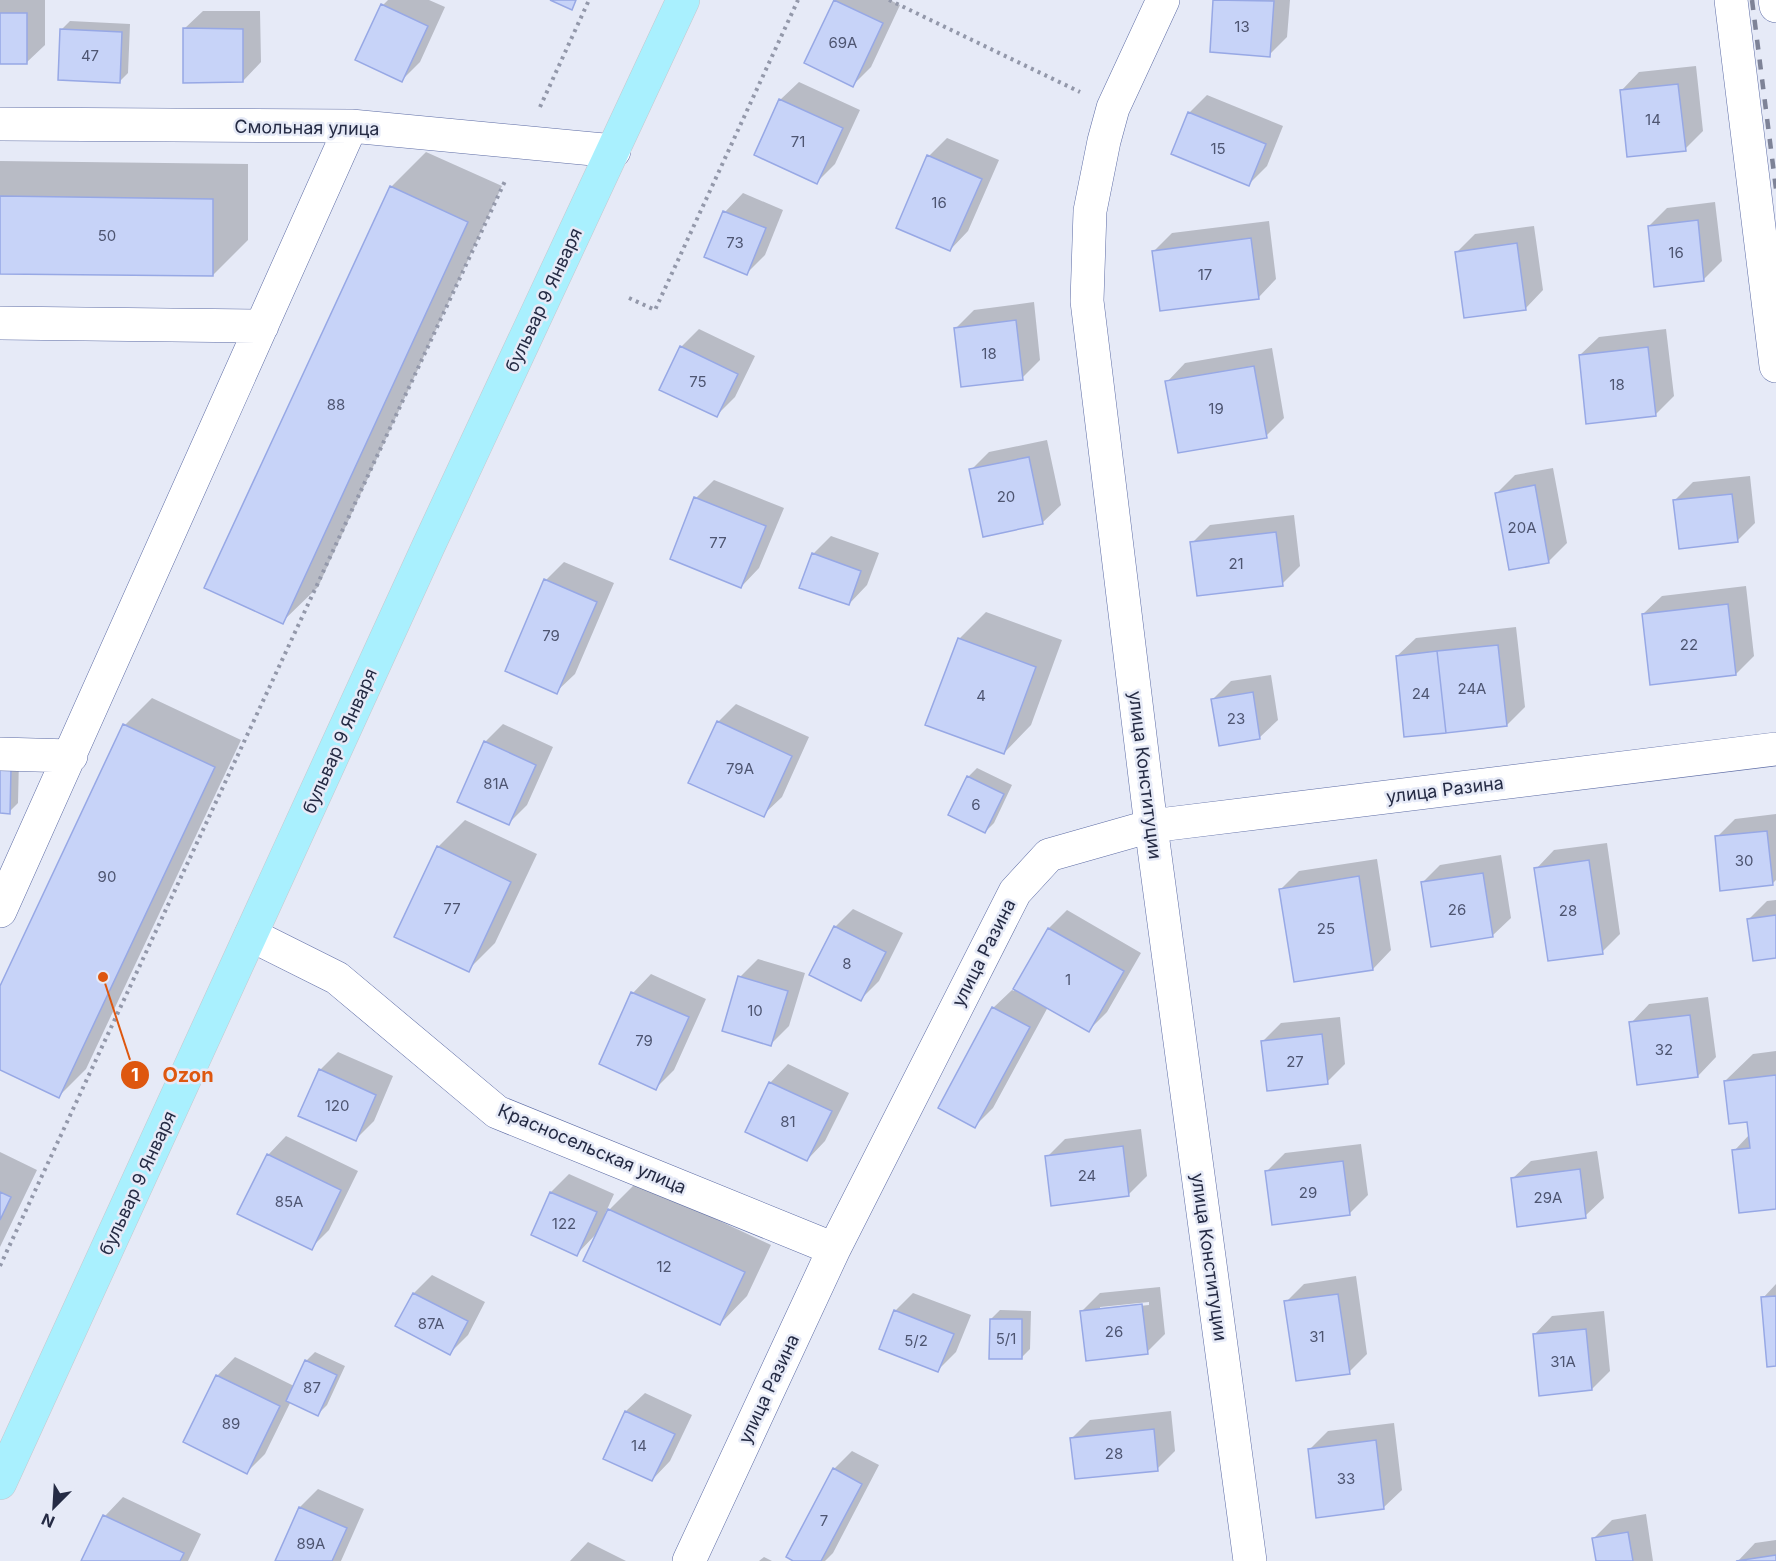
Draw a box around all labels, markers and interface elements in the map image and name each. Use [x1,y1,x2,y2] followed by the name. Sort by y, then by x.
[1234,17,1250,36] house number: 13
[829,33,857,52] house number: 69А
[81,46,99,65] house number: 47
[1645,110,1661,129] house number: 14
[234,116,380,139] street label: Смольная улица
[791,132,805,151] house number: 71
[1210,139,1226,158] house number: 15
[931,193,947,212] house number: 16
[501,224,586,375] street label: бульвар 9 Января
[98,226,116,245] house number: 50
[726,233,744,252] house number: 73
[1668,243,1684,262] house number: 16
[1198,265,1212,284] house number: 17
[981,344,997,363] house number: 18
[689,372,707,391] house number: 75
[1609,375,1625,394] house number: 18
[327,395,345,414] house number: 88
[1208,399,1224,418] house number: 19
[997,487,1015,506] house number: 20
[1508,518,1536,537] house number: 20А
[709,533,727,552] house number: 77
[1228,554,1244,573] house number: 21
[542,626,560,645] house number: 79
[1680,635,1698,654] house number: 22
[298,665,381,817] street label: бульвар 9 Января
[1458,679,1486,698] house number: 24А
[1412,684,1430,703] house number: 24
[976,686,986,705] house number: 4
[1125,690,1166,860] street label: улица Конституции
[1227,709,1245,728] house number: 23
[726,759,754,778] house number: 79А
[1385,772,1505,807] street label: улица Разина
[483,774,509,793] house number: 81А
[971,795,981,814] house number: 6
[1735,851,1753,870] house number: 30
[98,867,116,886] house number: 90
[947,895,1020,1010] street label: улица Разина
[443,899,461,918] house number: 77
[1448,900,1466,919] house number: 26
[1559,901,1577,920] house number: 28
[1317,919,1335,938] house number: 25
[842,954,852,973] house number: 8
[1065,970,1071,989] house number: 1
[747,1001,763,1020] house number: 10
[635,1031,653,1050] house number: 79
[1655,1040,1673,1059] house number: 32
[1286,1052,1304,1071] house number: 27
[120,1056,225,1094] callout: Ozon
[162,1063,214,1087] text: Ozon
[131,1064,139,1085] text: 1
[325,1096,349,1115] house number: 120
[495,1099,690,1198] street label: Красносельская улица
[95,1107,180,1258] street label: бульвар 9 Января
[780,1112,796,1131] house number: 81
[1078,1166,1096,1185] house number: 24
[1187,1172,1232,1342] street label: улица Конституции
[1299,1183,1317,1202] house number: 29
[1534,1188,1562,1207] house number: 29А
[275,1192,303,1211] house number: 85А
[552,1214,576,1233] house number: 122
[656,1257,672,1276] house number: 12
[418,1314,444,1333] house number: 87А
[1105,1322,1123,1341] house number: 26
[1309,1327,1325,1346] house number: 31
[996,1329,1016,1348] house number: 5/1
[734,1331,803,1447] street label: улица Разина
[904,1331,928,1350] house number: 5/2
[1550,1352,1576,1371] house number: 31А
[303,1378,321,1397] house number: 87
[222,1414,240,1433] house number: 89
[631,1436,647,1455] house number: 14
[1105,1444,1123,1463] house number: 28
[1337,1469,1355,1488] house number: 33
[24,1477,84,1537] north arrow
[38,1509,58,1532] text: N
[820,1511,828,1530] house number: 7
[297,1534,325,1553] house number: 89А

